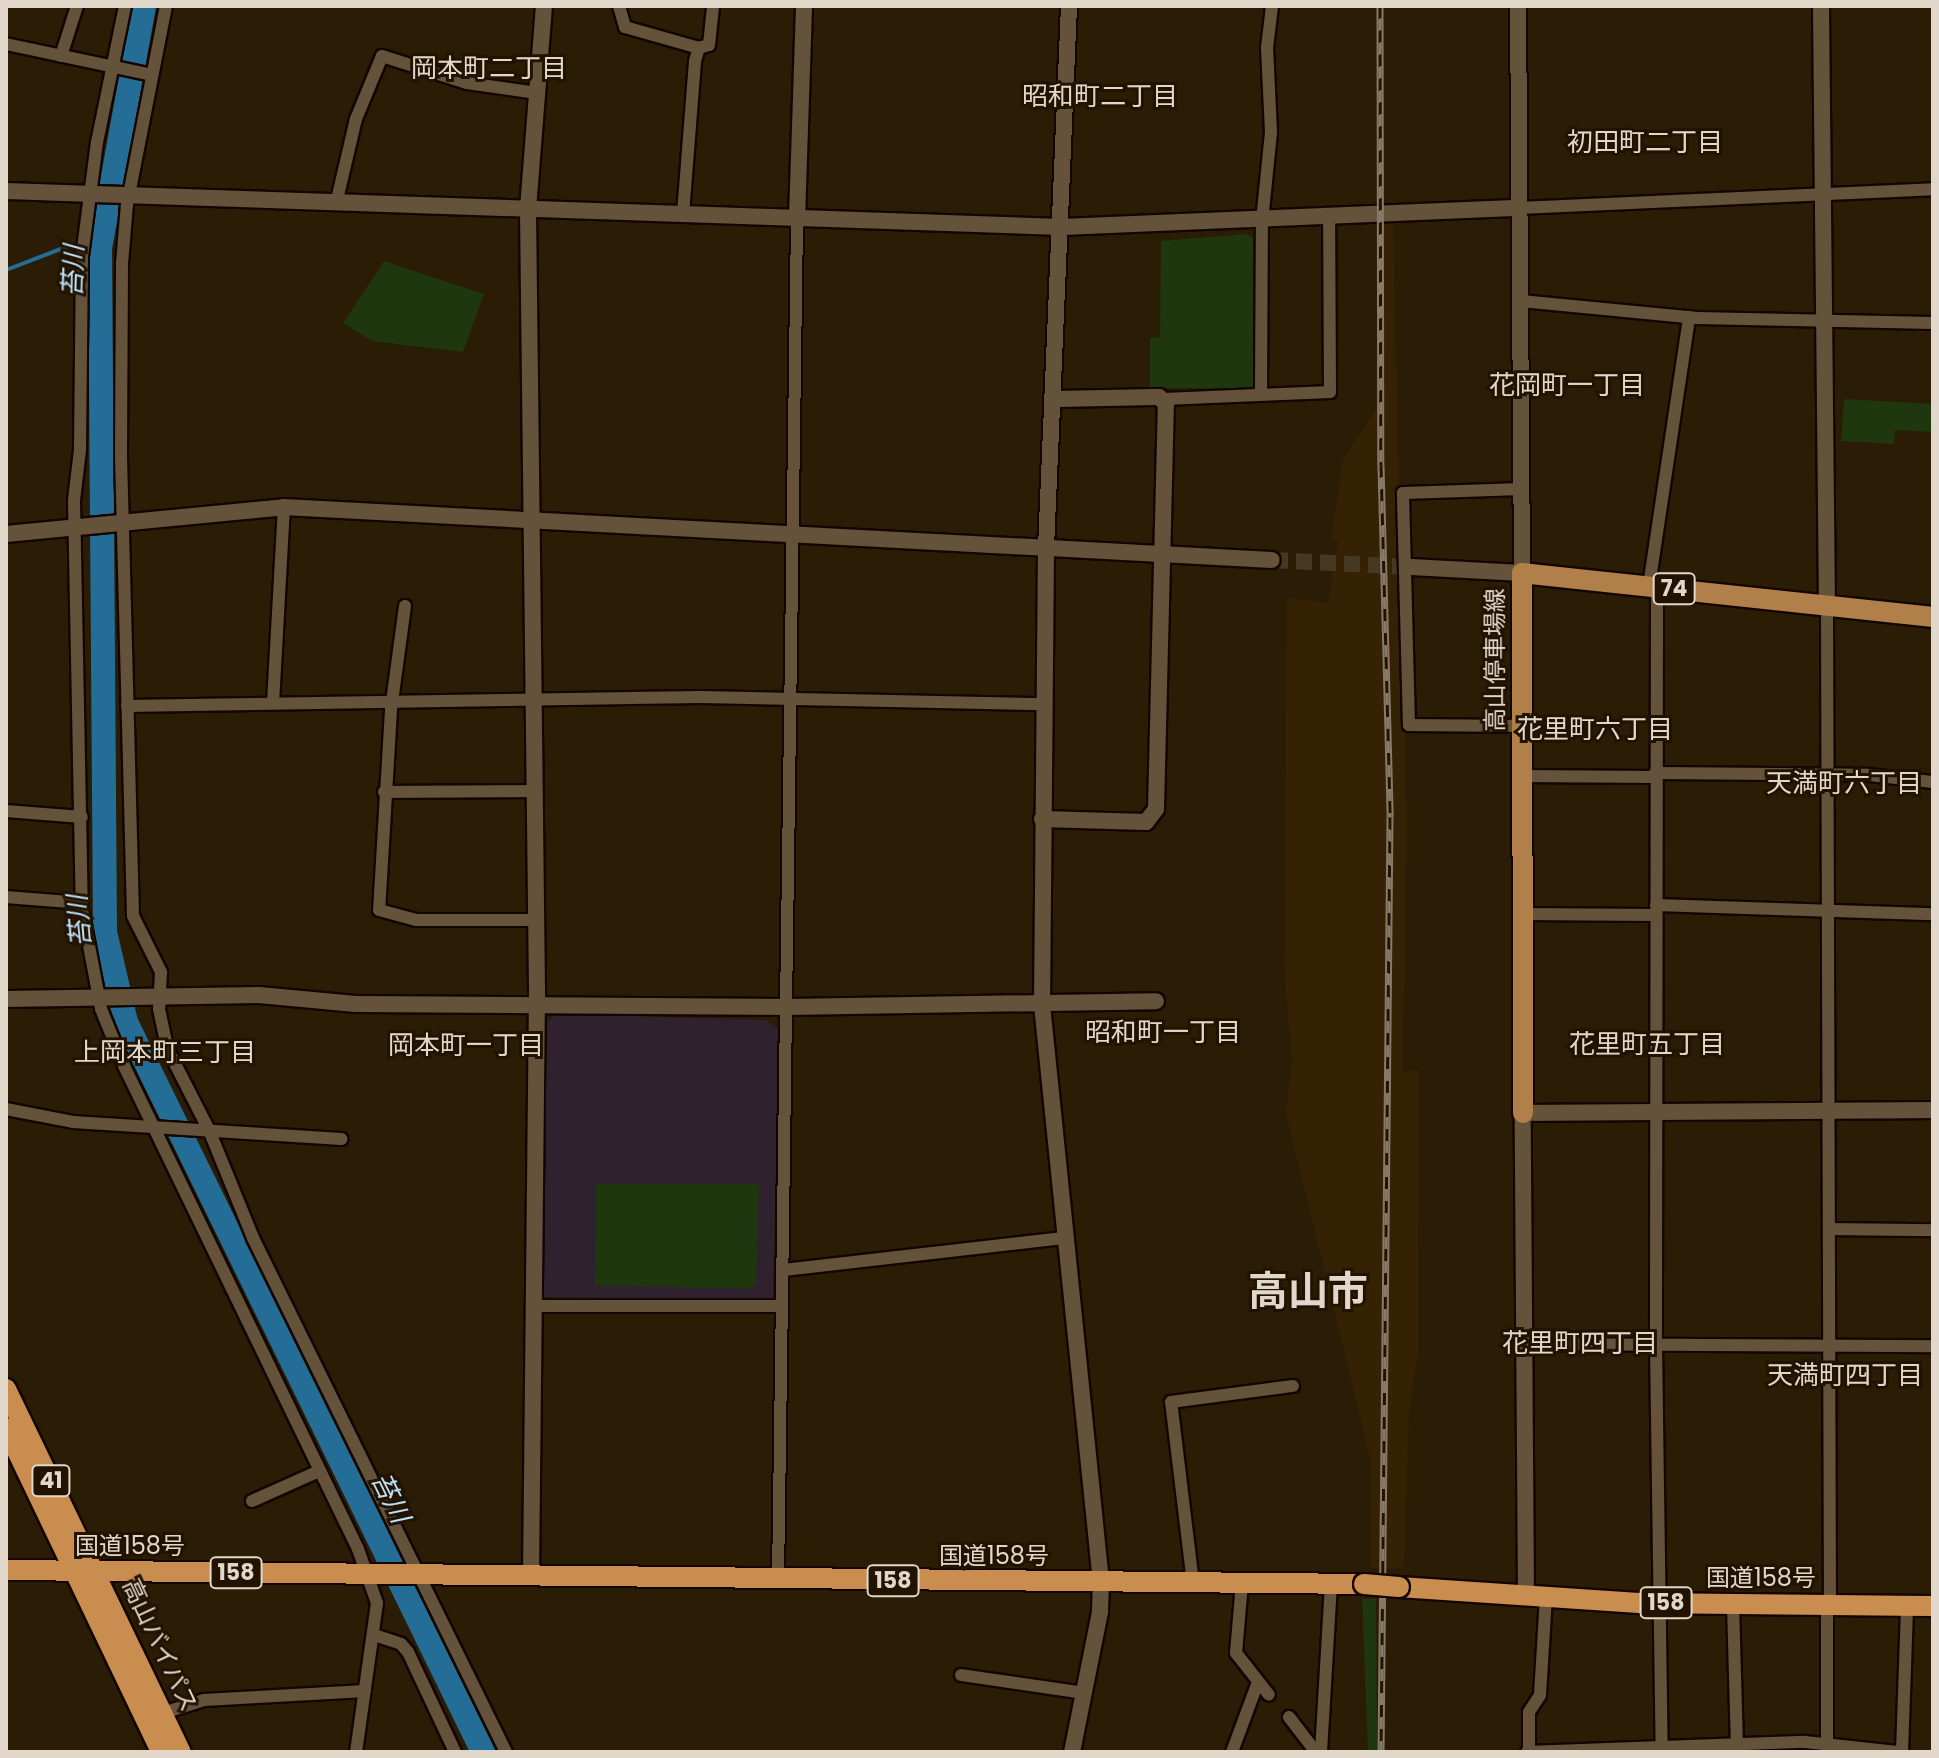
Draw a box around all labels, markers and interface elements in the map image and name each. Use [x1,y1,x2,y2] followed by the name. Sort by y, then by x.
[411,53,567,85] district label: 岡本町二丁目
[1022,81,1178,113] district label: 昭和町二丁目
[1567,127,1723,159] district label: 初田町二丁目
[58,244,90,298] water label: 苔川
[1489,370,1645,402] district label: 花岡町一丁目
[1652,571,1696,607] road number: 74
[1481,588,1509,732] street label: 高山停車場線
[1517,714,1673,746] district label: 花里町六丁目
[1766,768,1922,800] district label: 天満町六丁目
[62,894,98,948] water label: 苔川
[1085,1017,1241,1049] district label: 昭和町一丁目
[1569,1029,1725,1061] district label: 花里町五丁目
[388,1030,544,1062] district label: 岡本町一丁目
[74,1037,256,1069] district label: 上岡本町三丁目
[1248,1267,1368,1315] district label: 高山市
[1502,1328,1658,1360] district label: 花里町四丁目
[1767,1360,1923,1392] district label: 天満町四丁目
[31,1463,71,1499] road number: 41
[365,1468,415,1528] water label: 苔川
[75,1532,185,1560] street label: 国道158号
[939,1542,1049,1570] street label: 国道158号
[208,1555,264,1591] road number: 158
[865,1563,921,1599] road number: 158
[1706,1564,1816,1592] street label: 国道158号
[117,1574,203,1716] street label: 高山バイパス
[1638,1585,1694,1621] road number: 158

